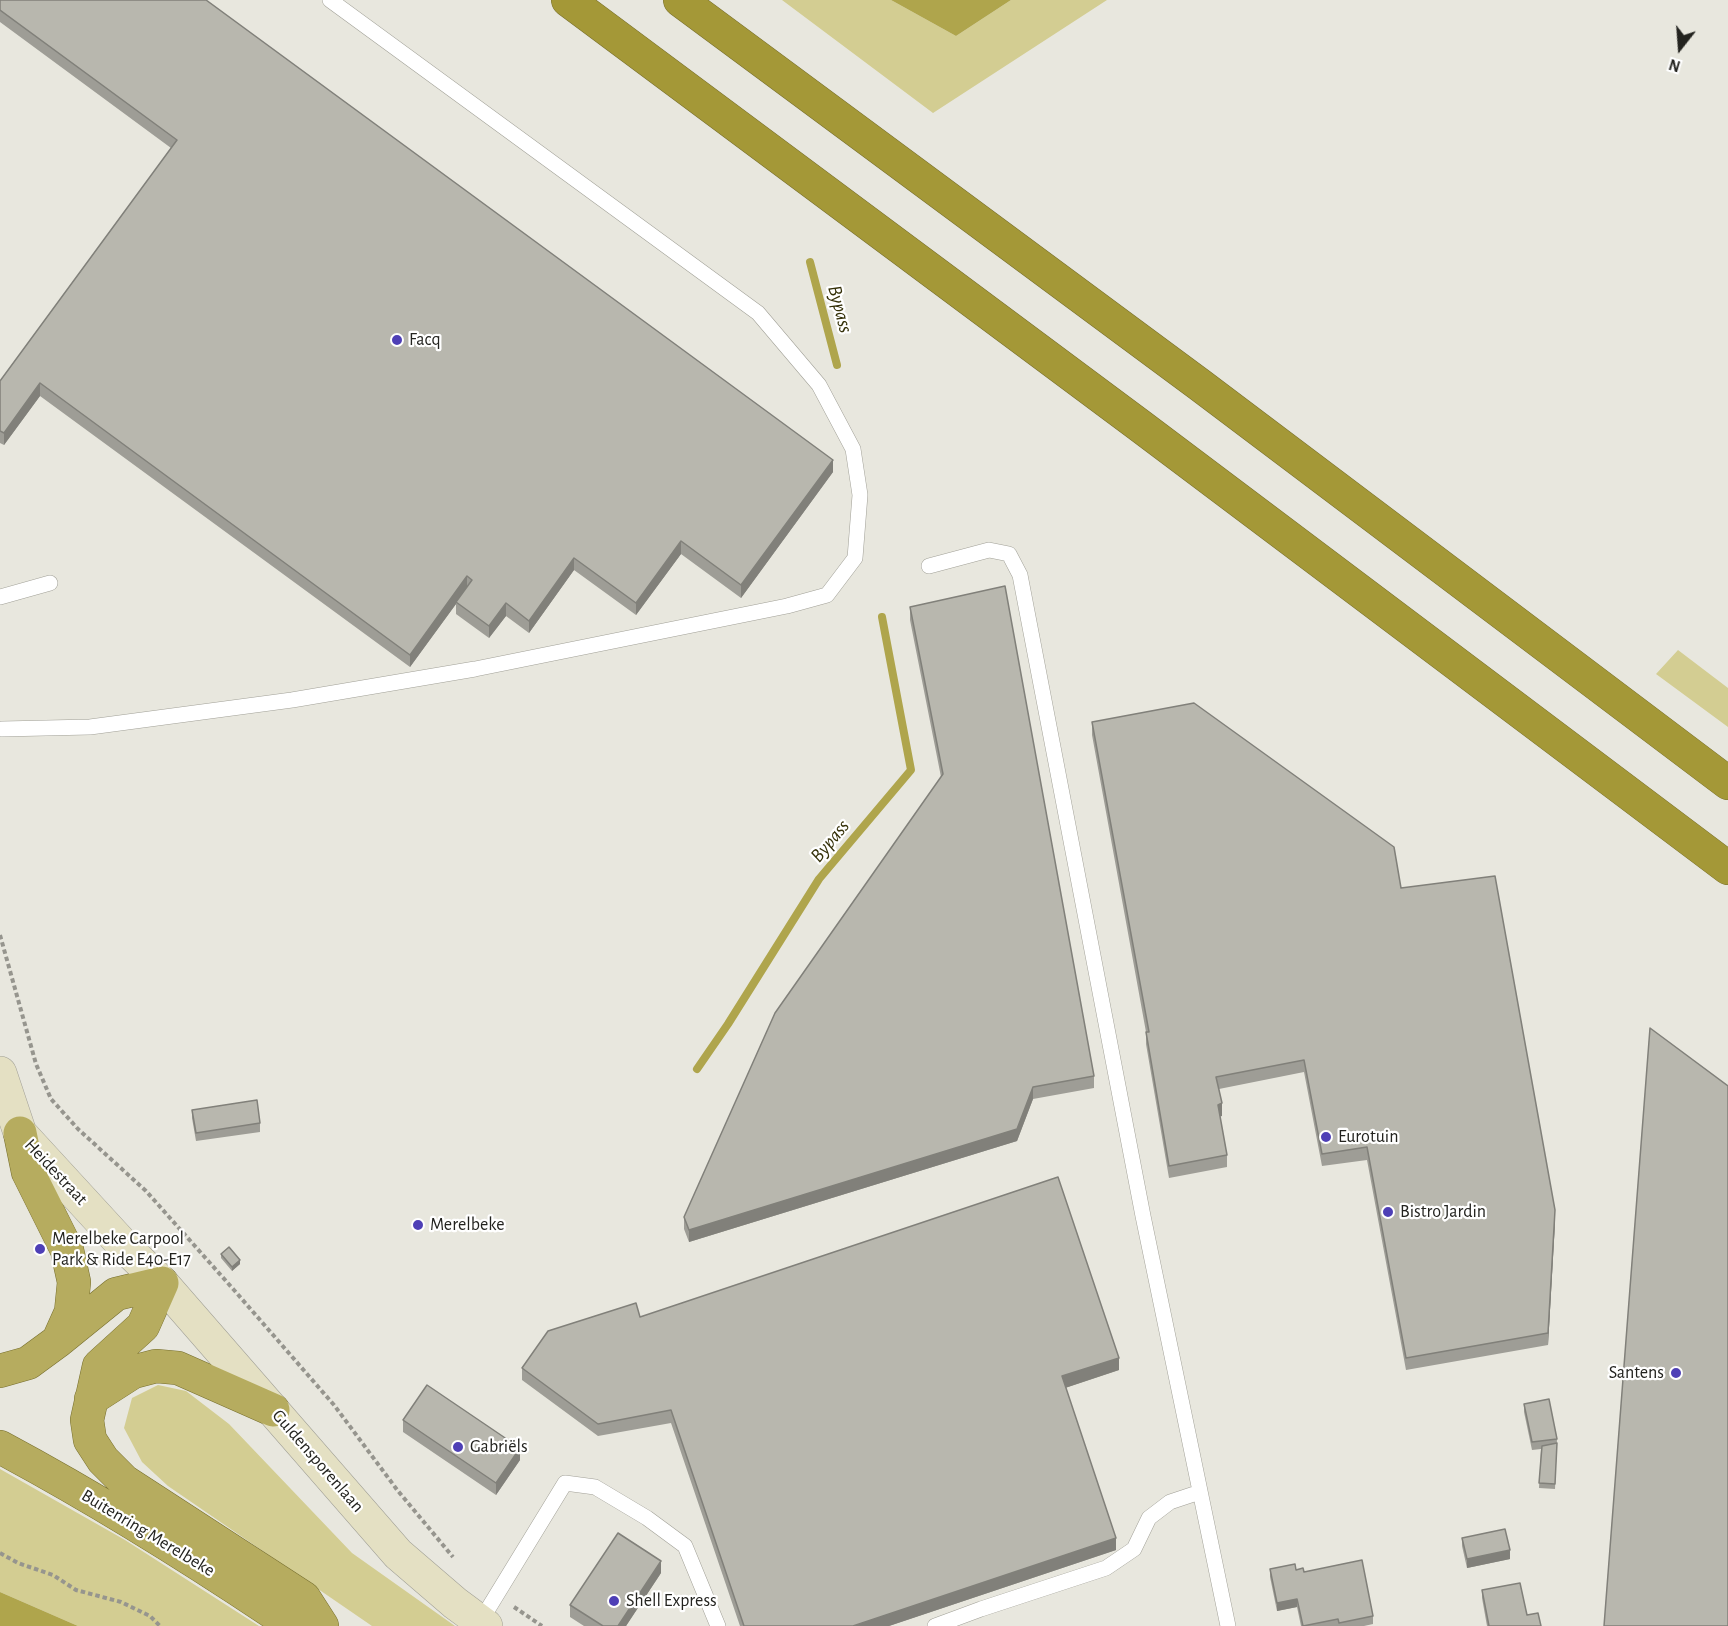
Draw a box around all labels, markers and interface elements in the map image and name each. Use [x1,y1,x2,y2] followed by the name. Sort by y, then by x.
[1650,18,1710,78] north arrow
[1667,56,1682,74] text: N
[822,282,858,336] water label: Bypass
[409,329,441,351] place label: Facq
[390,333,404,347] marker: Facq
[805,815,855,867] water label: Bypass
[1338,1126,1399,1148] place label: Eurotuin
[1319,1130,1333,1144] marker: Eurotuin
[20,1134,92,1210] street label: Heidestraat
[1400,1201,1486,1223] place label: Bistro Jardin
[1381,1205,1395,1219] marker: Bistro Jardin
[430,1214,504,1236] place label: Merelbeke
[411,1218,425,1232] marker: Merelbeke
[52,1228,191,1270] place label: Merelbeke Carpool Park & Ride E40-E17
[33,1242,47,1256] marker: Merelbeke Carpool Park & Ride E40-E17
[1609,1362,1664,1384] place label: Santens
[1669,1366,1683,1380] marker: Santens
[268,1405,368,1517] street label: Guldensporenlaan
[470,1436,528,1458] place label: Gabriëls
[451,1440,465,1454] marker: Gabriëls
[77,1485,219,1581] street label: Buitenring Merelbeke
[626,1590,717,1612] place label: Shell Express
[607,1594,621,1608] marker: Shell Express

